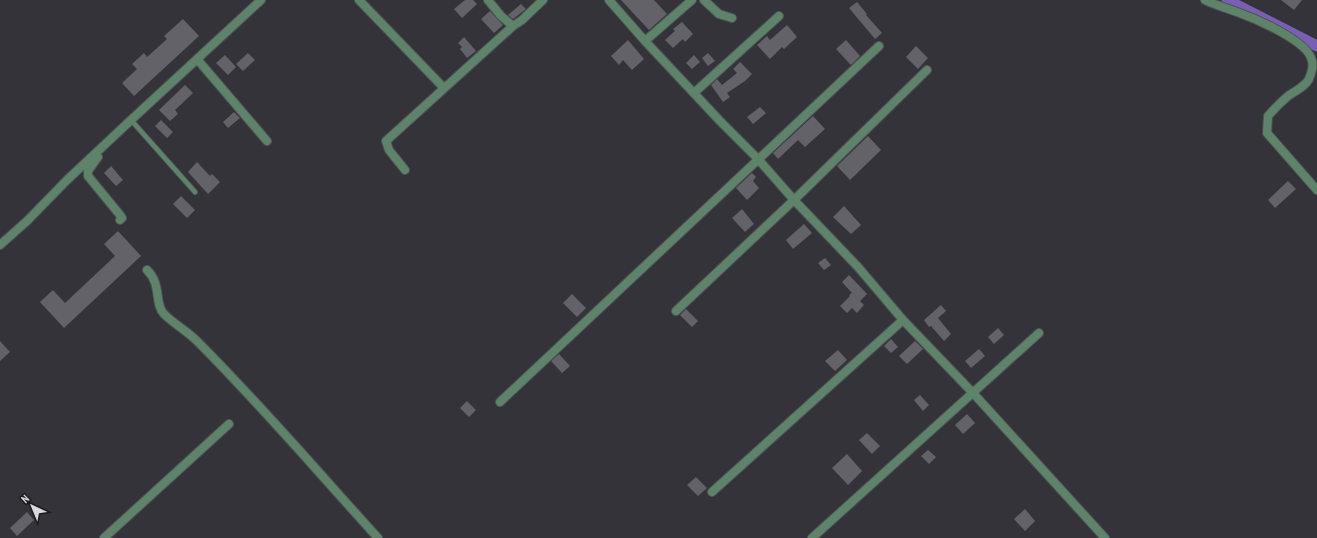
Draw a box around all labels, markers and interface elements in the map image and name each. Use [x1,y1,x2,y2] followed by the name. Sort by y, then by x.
[12,486,52,526] north arrow
[18,492,32,506] text: N

